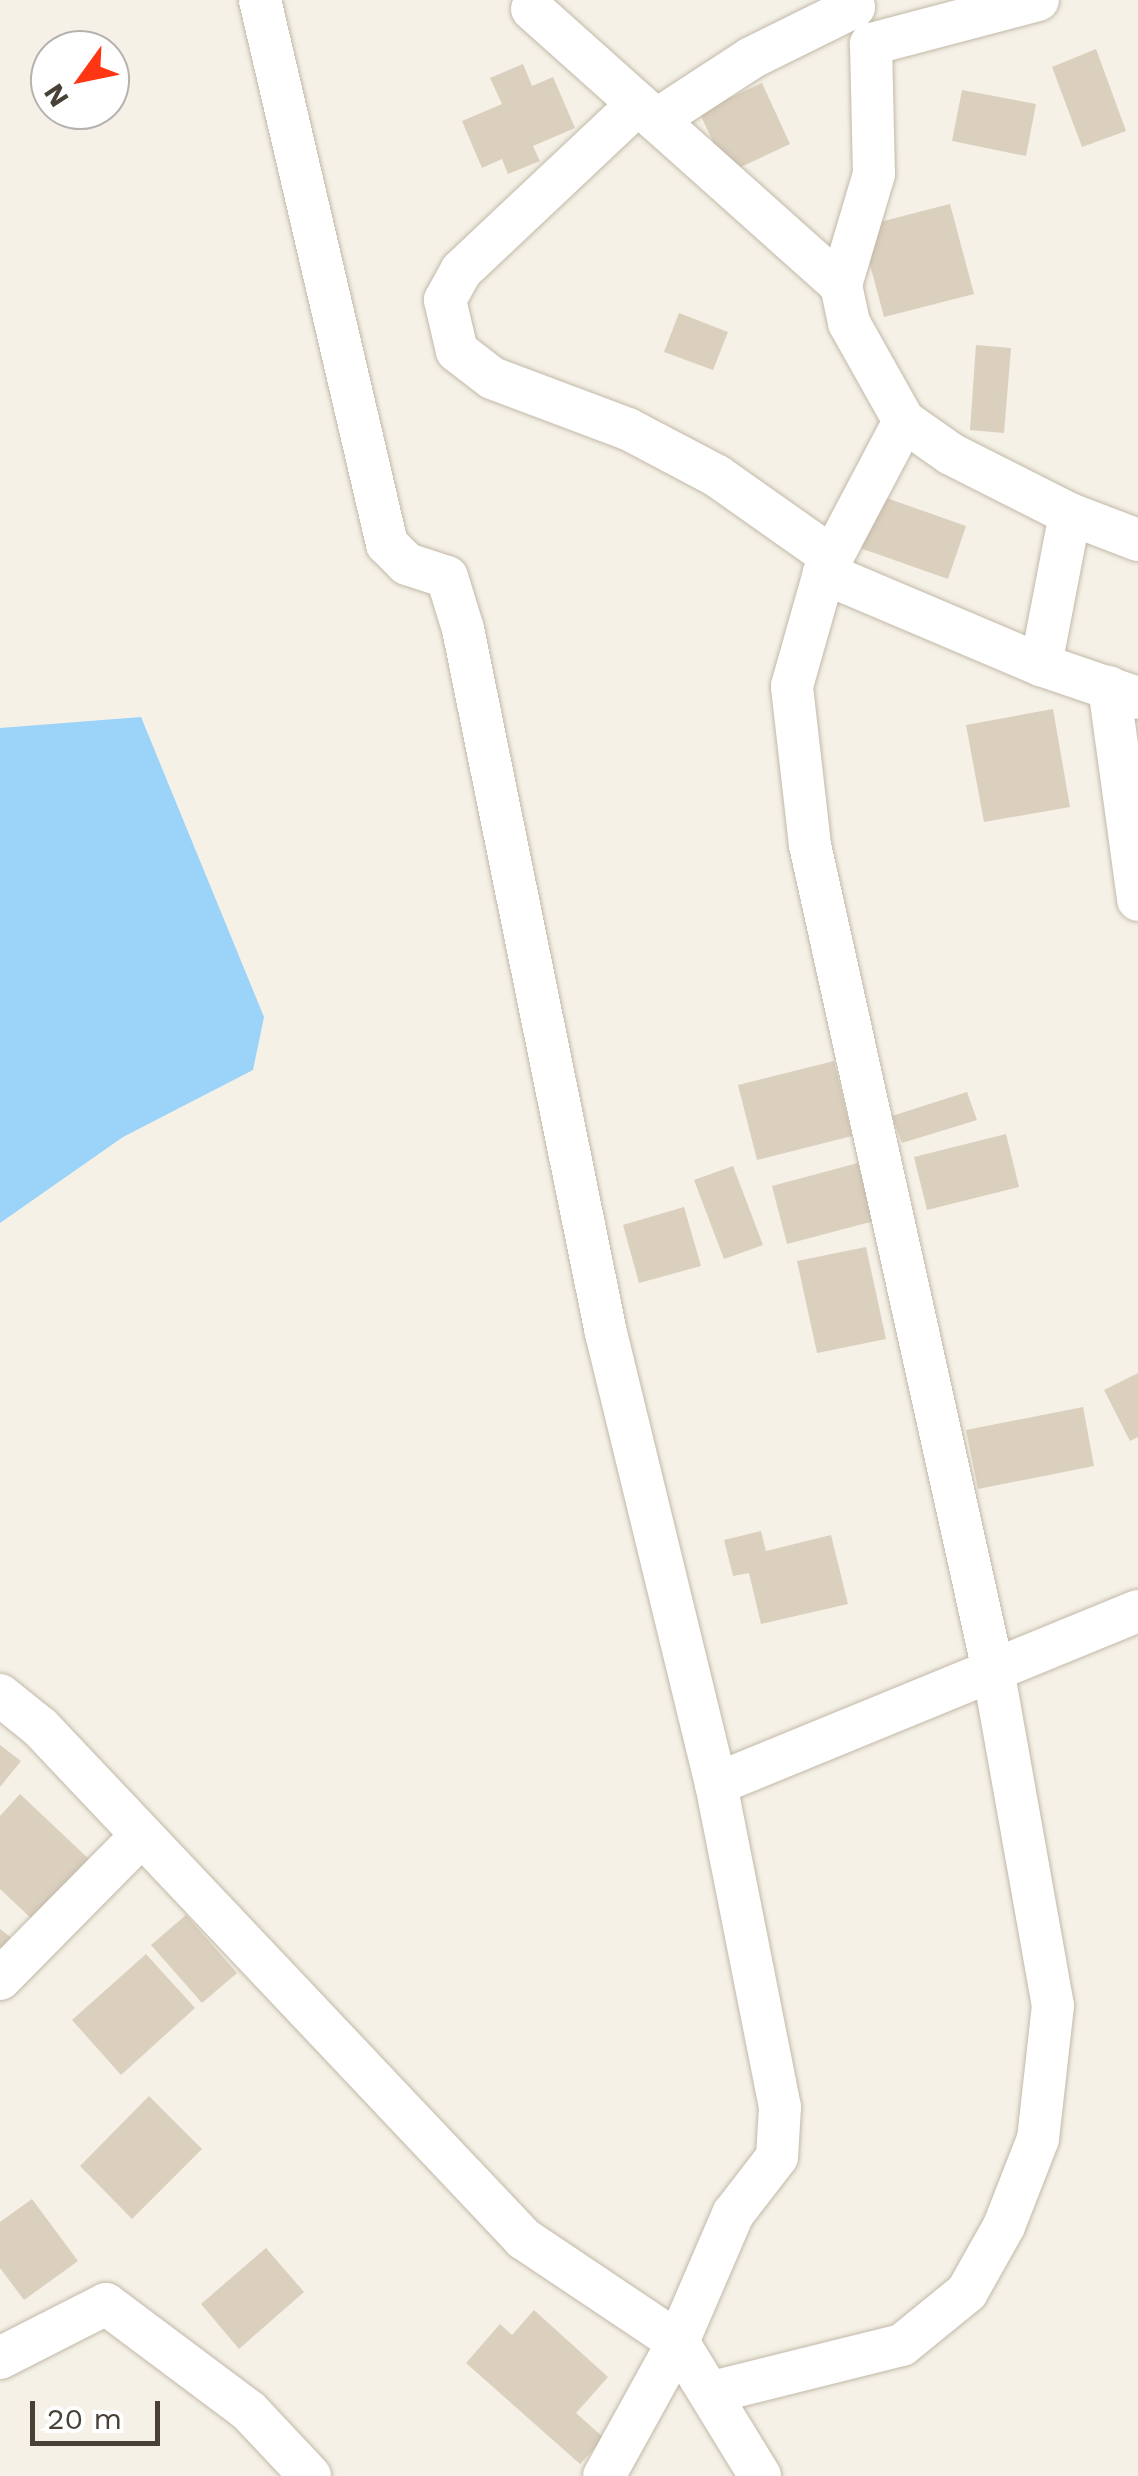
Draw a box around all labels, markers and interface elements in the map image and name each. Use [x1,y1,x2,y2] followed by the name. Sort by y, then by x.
[30,30,130,130] north arrow
[37,78,76,113] text: N
[35,2381,165,2443] scale bar
[47,2401,122,2436] text: 20 m

